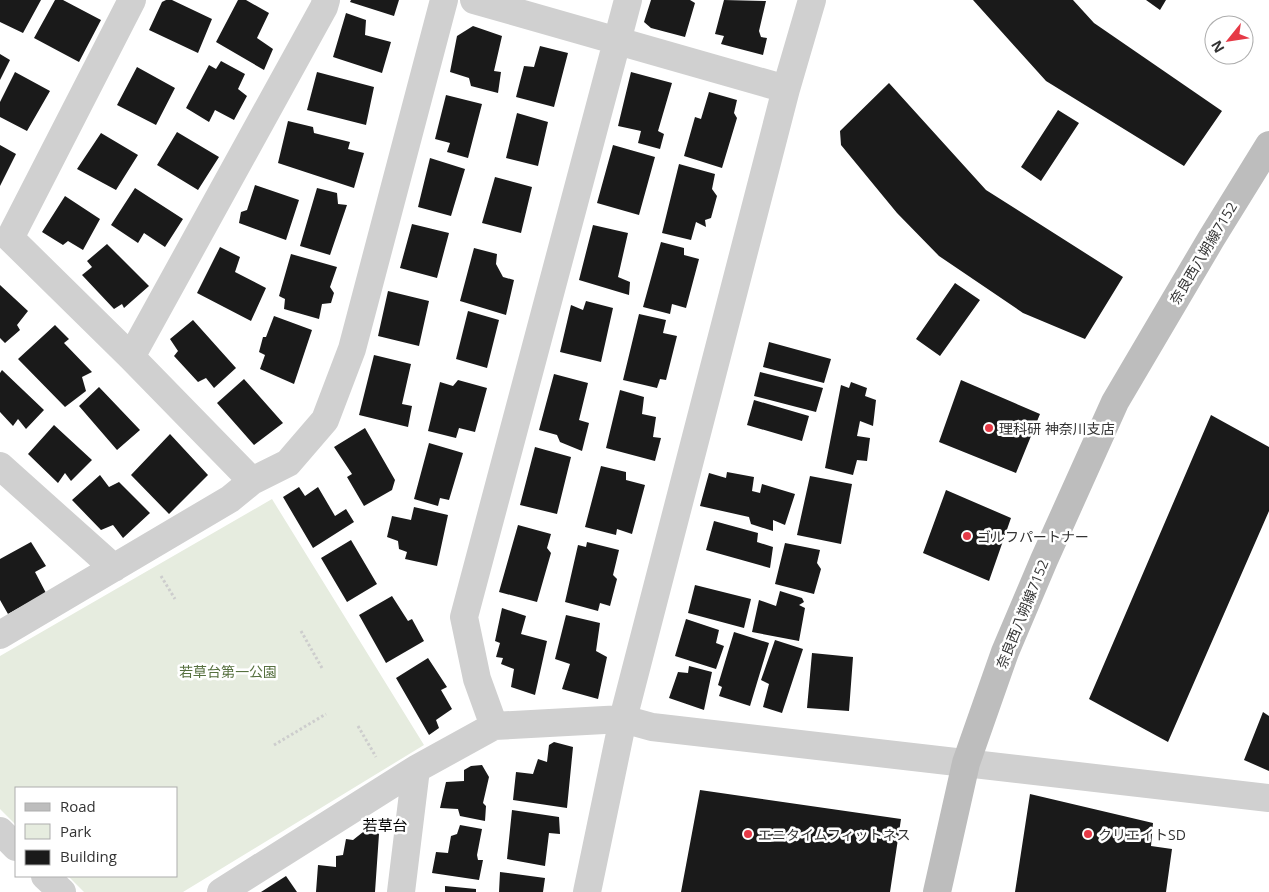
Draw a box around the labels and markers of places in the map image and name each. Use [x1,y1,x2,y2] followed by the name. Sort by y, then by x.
[999,419,1115,438] place label: 理科研 神奈川支店
[983,422,995,434] marker: 理科研 神奈川支店
[977,527,1089,546] place label: ゴルフパートナー
[961,530,973,542] marker: ゴルフパートナー
[758,825,911,844] place label: エニタイムフィットネス
[1098,825,1186,844] place label: クリエイトSD
[742,828,754,840] marker: エニタイムフィットネス
[1082,828,1094,840] marker: クリエイトSD

